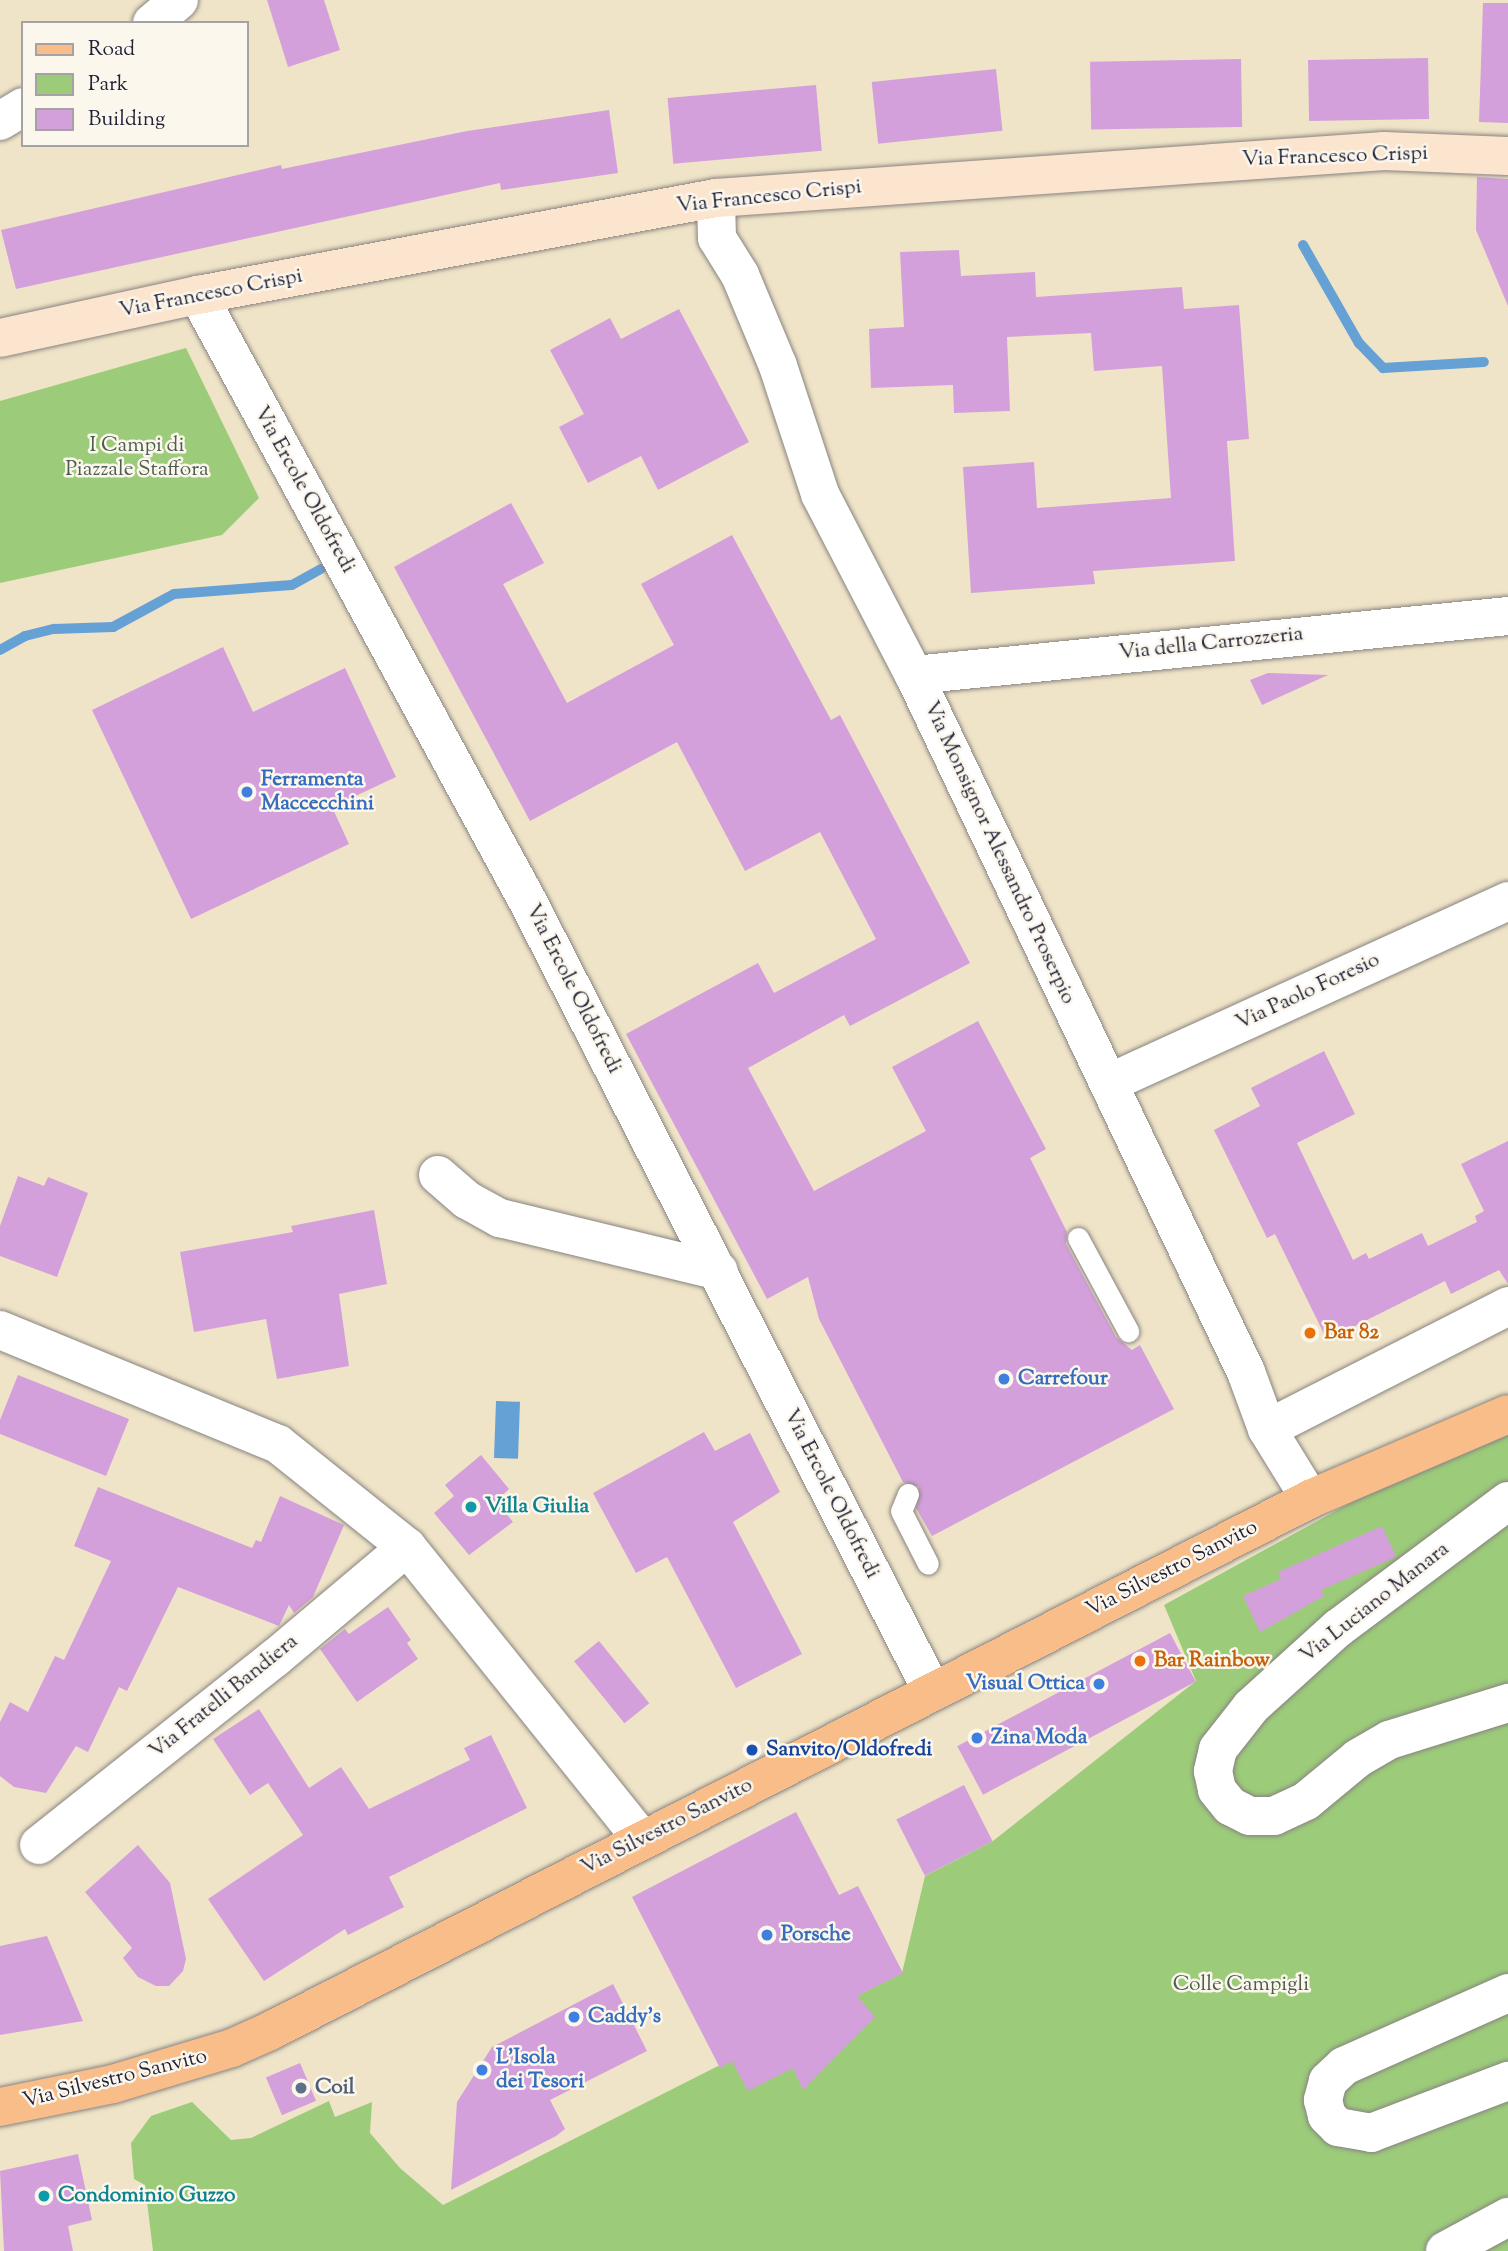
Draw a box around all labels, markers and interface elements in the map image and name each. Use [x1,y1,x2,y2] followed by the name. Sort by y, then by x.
[21,21,248,147] legend
[88,35,135,65] text: Road
[88,70,128,100] text: Park
[88,105,165,135] text: Building
[1242,141,1428,173] street label: Via Francesco Crispi
[675,175,863,219] street label: Via Francesco Crispi
[117,264,305,324] street label: Via Francesco Crispi
[248,402,360,578] street label: Via Ercole Oldofredi
[65,433,209,483] park label: I Campi di Piazzale Staffora
[1117,622,1305,666] street label: Via della Carrozzeria
[918,698,1080,1008] street label: Via Monsignor Alessandro Proserpio
[261,767,374,817] place label: Ferramenta Maccecchini
[239,784,255,800] marker: Ferramenta Maccecchini
[519,900,627,1078] street label: Via Ercole Oldofredi
[1232,948,1384,1036] street label: Via Paolo Foresio
[1324,1320,1379,1346] place label: Bar 82
[1302,1325,1318,1341] marker: Bar 82
[1018,1366,1108,1392] place label: Carrefour
[996,1371,1012,1387] marker: Carrefour
[777,1405,885,1583] street label: Via Ercole Oldofredi
[485,1494,589,1520] place label: Villa Giulia
[463,1499,479,1515] marker: Villa Giulia
[1082,1515,1262,1623] street label: Via Silvestro Sanvito
[1295,1537,1455,1669] street label: Via Luciano Manara
[145,1629,303,1765] street label: Via Fratelli Bandiera
[1154,1648,1270,1674] place label: Bar Rainbow
[1132,1653,1148,1669] marker: Bar Rainbow
[966,1671,1085,1697] place label: Visual Ottica
[1091,1676,1107,1692] marker: Visual Ottica
[991,1725,1087,1751] place label: Zina Moda
[969,1730,985,1746] marker: Zina Moda
[766,1737,932,1763] place label: Sanvito/Oldofredi
[744,1742,760,1758] marker: Sanvito/Oldofredi
[577,1773,757,1881] street label: Via Silvestro Sanvito
[781,1922,851,1948] place label: Porsche
[759,1927,775,1943] marker: Porsche
[1173,1972,1309,1998] park label: Colle Campigli
[588,2004,661,2030] place label: Caddy's
[566,2009,582,2025] marker: Caddy's
[20,2044,210,2114] street label: Via Silvestro Sanvito
[496,2045,584,2095] place label: L'Isola dei Tesori
[474,2062,490,2078] marker: L'Isola dei Tesori
[315,2075,355,2101] place label: Coil
[293,2080,309,2096] marker: Coil
[58,2183,235,2209] place label: Condominio Guzzo
[36,2188,52,2204] marker: Condominio Guzzo

